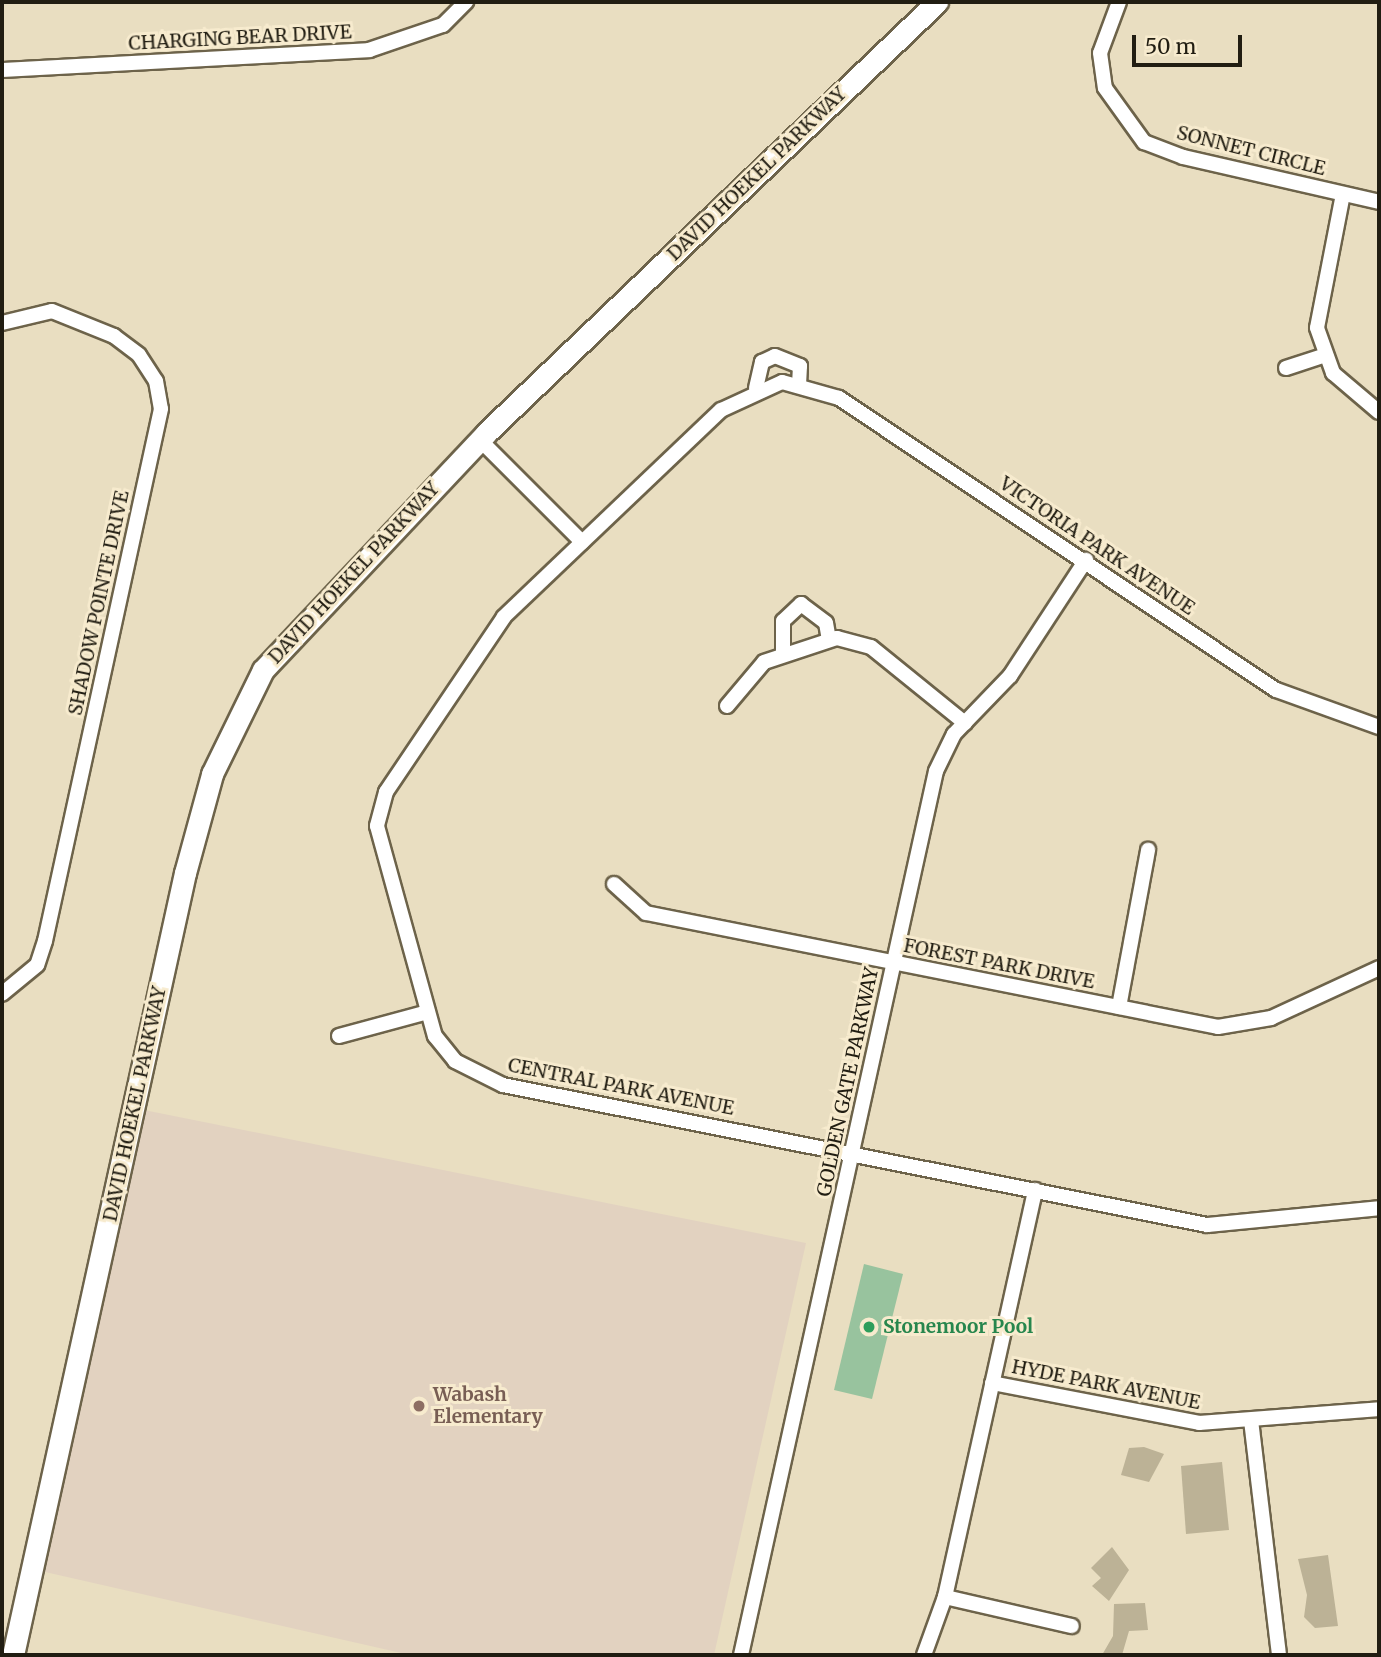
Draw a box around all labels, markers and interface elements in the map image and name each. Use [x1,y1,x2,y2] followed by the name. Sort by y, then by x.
[128,21,352,55] street label: CHARGING BEAR DRIVE
[1136,21,1246,65] scale bar
[1145,33,1196,60] text: 50 m
[663,83,851,265] street label: DAVID HOEKEL PARKWAY
[1174,121,1328,181] street label: SONNET CIRCLE
[995,472,1199,620] street label: VICTORIA PARK AVENUE
[264,478,444,668] street label: DAVID HOEKEL PARKWAY
[64,489,134,717] street label: SHADOW POINTE DRIVE
[902,934,1096,994] street label: FOREST PARK DRIVE
[813,965,883,1199] street label: GOLDEN GATE PARKWAY
[99,984,171,1224] street label: DAVID HOEKEL PARKWAY
[506,1054,736,1120] street label: CENTRAL PARK AVENUE
[883,1316,1033,1338] place label: Stonemoor Pool
[861,1319,877,1335] marker: Stonemoor Pool
[1010,1356,1202,1414] street label: HYDE PARK AVENUE
[433,1384,543,1428] place label: Wabash Elementary
[411,1398,427,1414] marker: Wabash Elementary

